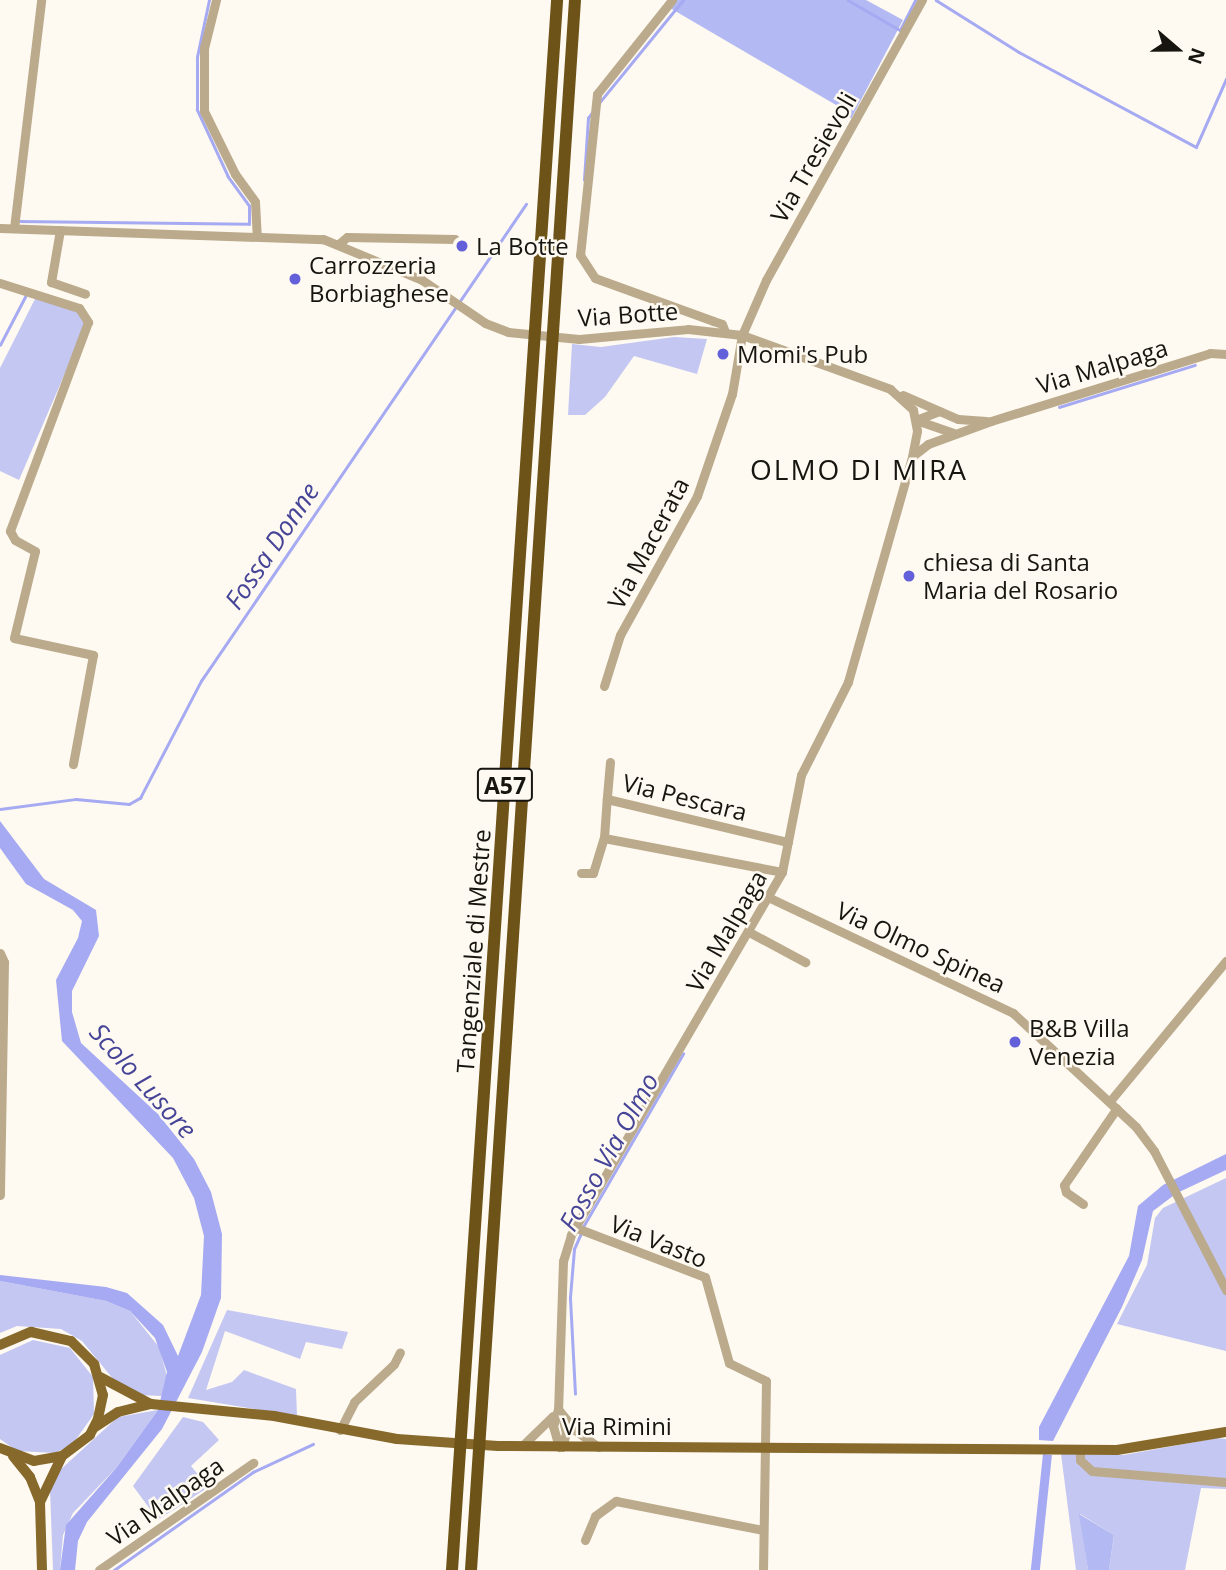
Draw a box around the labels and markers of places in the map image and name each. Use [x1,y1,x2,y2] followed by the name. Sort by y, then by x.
[476,232,569,260] place label: La Botte
[454,238,470,254] marker: La Botte
[309,251,449,307] place label: Carrozzeria Borbiaghese
[287,271,303,287] marker: Carrozzeria Borbiaghese
[737,340,868,368] place label: Momi's Pub
[715,346,731,362] marker: Momi's Pub
[923,548,1118,604] place label: chiesa di Santa Maria del Rosario
[901,568,917,584] marker: chiesa di Santa Maria del Rosario
[1029,1014,1130,1070] place label: B&B Villa Venezia
[1007,1034,1023,1050] marker: B&B Villa Venezia

